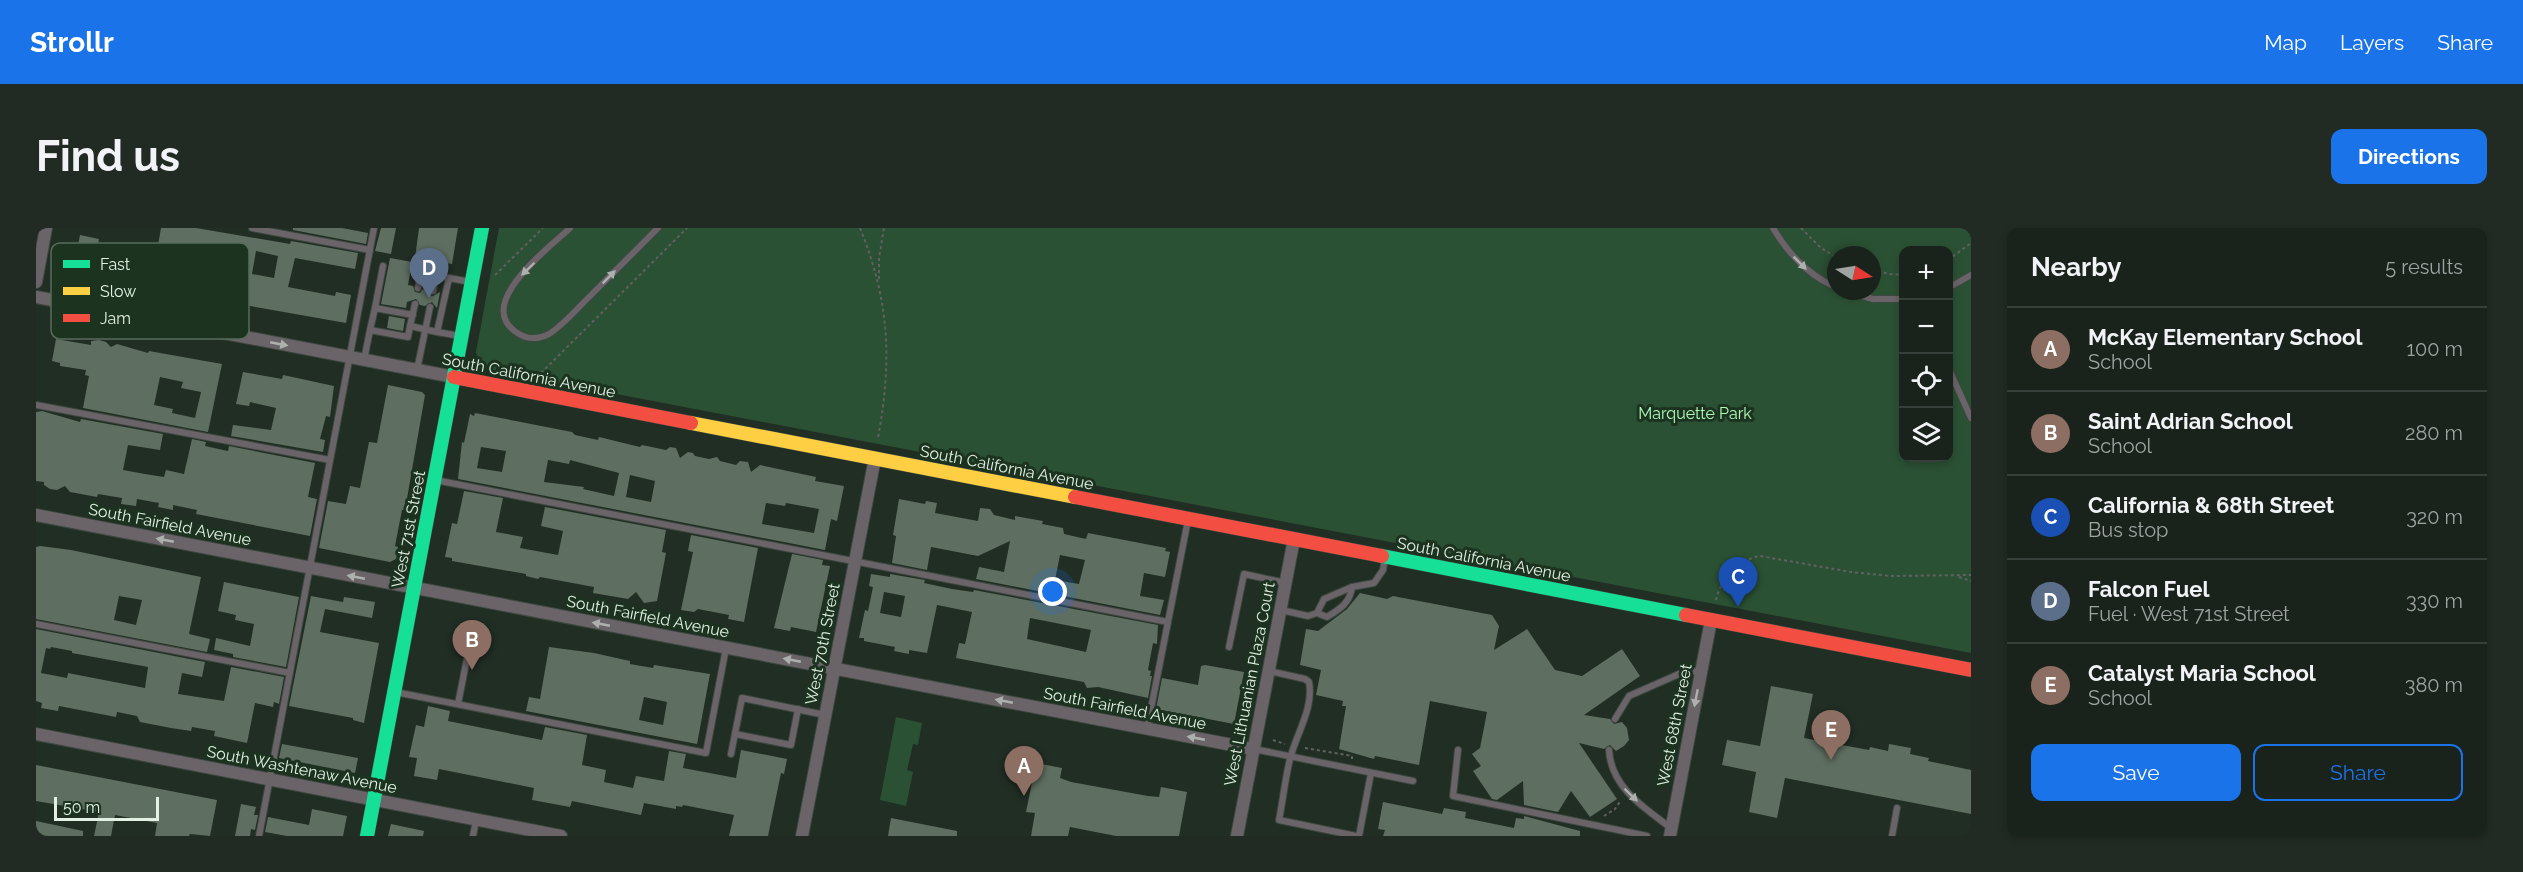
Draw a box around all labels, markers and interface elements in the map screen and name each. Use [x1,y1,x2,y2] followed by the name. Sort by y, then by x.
[30,26,114,59] text: Strollr
[2264,30,2307,55] text: Map
[2340,30,2404,55] text: Layers
[2437,30,2493,55] text: Share
[2331,129,2487,184] button: Directions
[36,132,180,181] text: Find us
[51,243,249,339] legend
[1827,246,1881,300] north arrow
[1899,246,1953,462] map controls
[1899,246,1953,300] button: +
[410,248,448,298] pin: D
[2031,252,2121,282] text: Nearby
[100,255,131,274] text: Fast
[1793,255,1807,270] one-way arrow
[2385,255,2463,279] text: 5 results
[521,261,535,275] one-way arrow
[601,270,616,284] one-way arrow
[100,282,136,301] text: Slow
[1899,300,1953,354] button: −
[100,309,131,328] text: Jam
[2088,324,2362,350] text: McKay Elementary School
[2044,337,2057,361] text: A
[2406,337,2463,361] text: 100 m
[270,340,289,349] one-way arrow
[440,349,617,402] street label: South California Avenue
[2088,350,2152,374] text: School
[1899,354,1953,408] button: locate
[1638,404,1752,423] park label: Marquette Park
[1899,408,1953,462] button: layers
[2088,408,2293,434] text: Saint Adrian School
[2044,421,2057,445] text: B
[2405,421,2463,445] text: 280 m
[2088,434,2152,458] text: School
[918,441,1095,494] street label: South California Avenue
[388,468,429,589] street label: West 71st Street
[2088,492,2334,518] text: California & 68th Street
[87,499,253,550] street label: South Fairfield Avenue
[2044,505,2057,529] text: C
[2406,505,2463,529] text: 320 m
[2088,518,2168,542] text: Bus stop
[1395,533,1572,586] street label: South California Avenue
[155,535,174,544] one-way arrow
[1718,558,1758,607] pin: C
[347,572,366,581] one-way arrow
[2088,576,2209,602] text: Falcon Fuel
[1038,577,1067,606] your location
[1220,580,1279,788] street label: West Lithuanian Plaza Court
[801,581,844,707] street label: West 70th Street
[2043,589,2058,613] text: D
[2406,589,2463,613] text: 330 m
[565,591,731,642] street label: South Fairfield Avenue
[2088,602,2290,626] text: Fuel · West 71st Street
[591,619,610,628] one-way arrow
[452,620,492,670] pin: B
[783,655,802,664] one-way arrow
[2088,660,2316,686] text: Catalyst Maria School
[1653,662,1696,788] street label: West 68th Street
[2044,673,2057,697] text: E
[2405,673,2463,697] text: 380 m
[1042,683,1208,734] street label: South Fairfield Avenue
[2088,686,2152,710] text: School
[1691,689,1700,708] one-way arrow
[995,696,1014,705] one-way arrow
[1812,710,1850,760] pin: E
[1186,733,1205,742] one-way arrow
[205,742,399,797] street label: South Washtenaw Avenue
[2031,744,2241,801] button: Save
[2253,744,2463,801] button: Share
[1004,746,1044,796] pin: A
[1623,788,1637,802] one-way arrow
[54,794,159,822] scale bar
[63,798,100,817] text: 50 m

